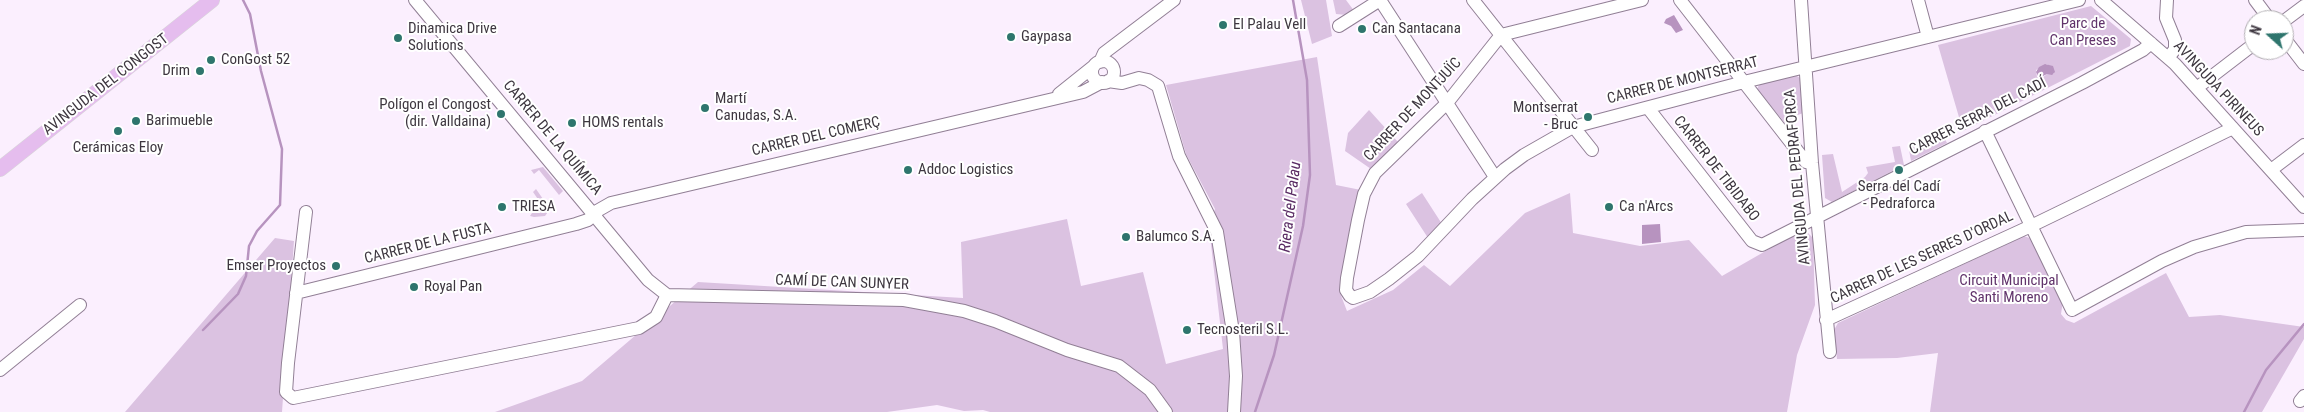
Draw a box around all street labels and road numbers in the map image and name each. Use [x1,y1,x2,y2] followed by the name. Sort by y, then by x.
[40,30,172,140] street label: AVINGUDA DEL CONGOST
[2169,38,2267,140] street label: AVINGUDA PIRINEUS
[1606,53,1760,109] street label: CARRER DE MONTSERRAT
[1360,55,1466,165] street label: CARRER DE MONTJUÏC
[1907,75,2049,159] street label: CARRER SERRA DEL CADÍ
[499,77,605,199] street label: CARRER DE LA QUÍMICA
[1781,88,1815,266] street label: AVINGUDA DEL PEDRAFORCA
[750,113,882,161] street label: CARRER DEL COMERÇ
[1669,113,1763,225] street label: CARRER DE TIBIDABO
[1828,208,2016,308] street label: CARRER DE LES SERRES D'ORDAL
[363,220,493,268] street label: CARRER DE LA FUSTA
[775,272,909,294] street label: CAMÍ DE CAN SUNYER

